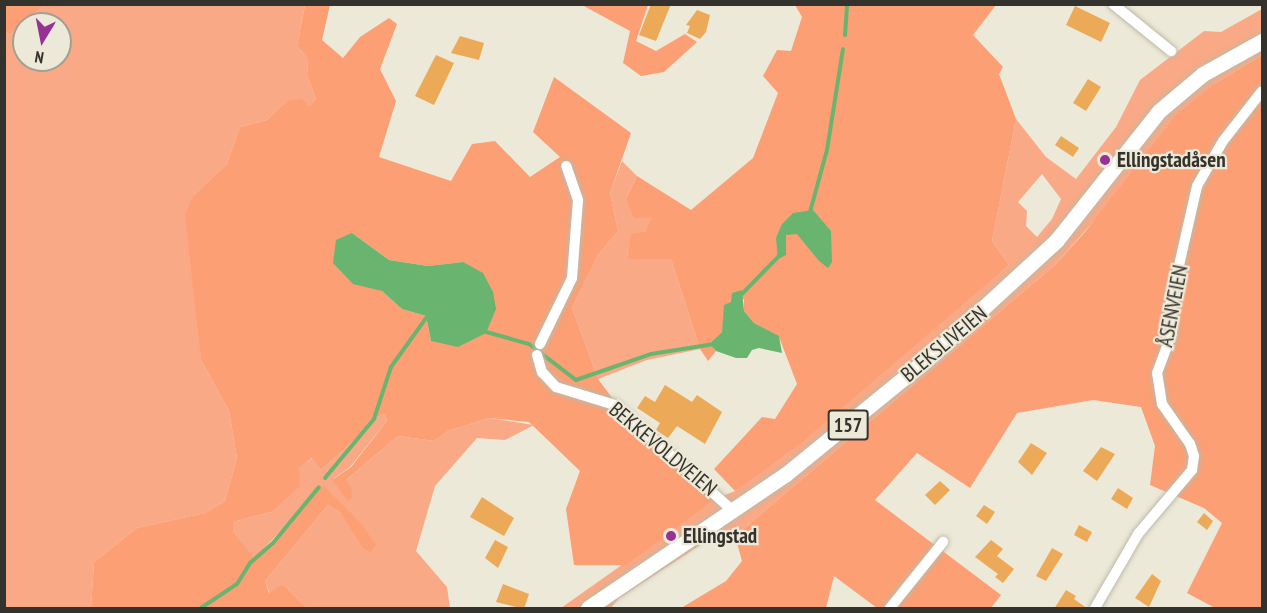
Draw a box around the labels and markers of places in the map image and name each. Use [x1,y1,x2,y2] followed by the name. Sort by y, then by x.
[1117,147,1226,173] place label: Ellingstadåsen
[1098,153,1112,167] marker: Ellingstadåsen
[683,523,757,549] place label: Ellingstad
[664,529,678,543] marker: Ellingstad

